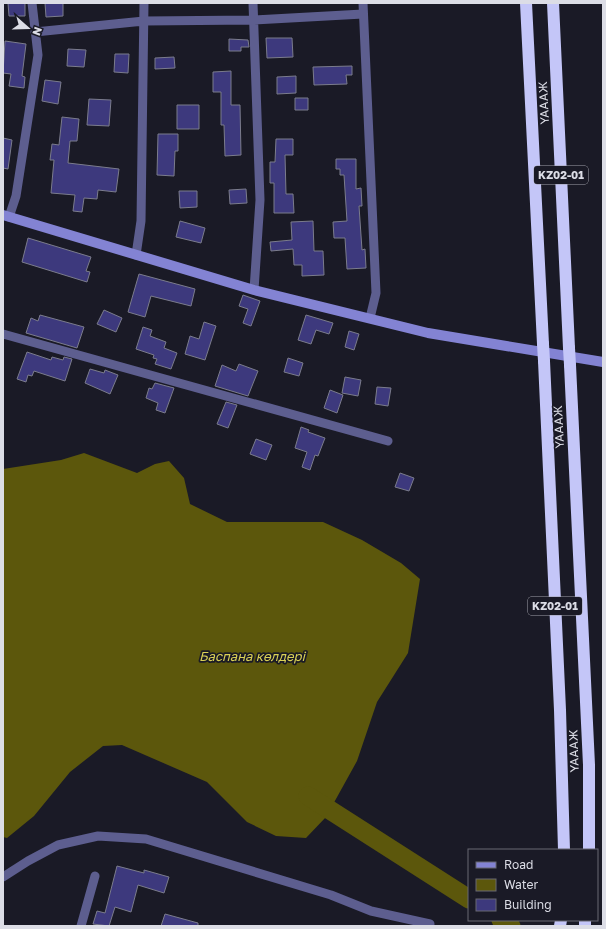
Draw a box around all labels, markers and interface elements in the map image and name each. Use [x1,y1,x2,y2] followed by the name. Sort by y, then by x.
[8,8,48,48] north arrow
[30,25,45,38] text: N
[535,81,552,125] street label: ҮАААЖ
[534,166,588,184] road number: KZ02-01
[550,405,567,449] street label: ҮАААЖ
[528,597,582,615] road number: KZ02-01
[199,648,307,664] water label: Баспана көлдері
[565,729,582,773] street label: ҮАААЖ
[468,849,598,921] legend
[504,857,533,872] text: Road
[504,877,538,892] text: Water
[504,897,552,912] text: Building

